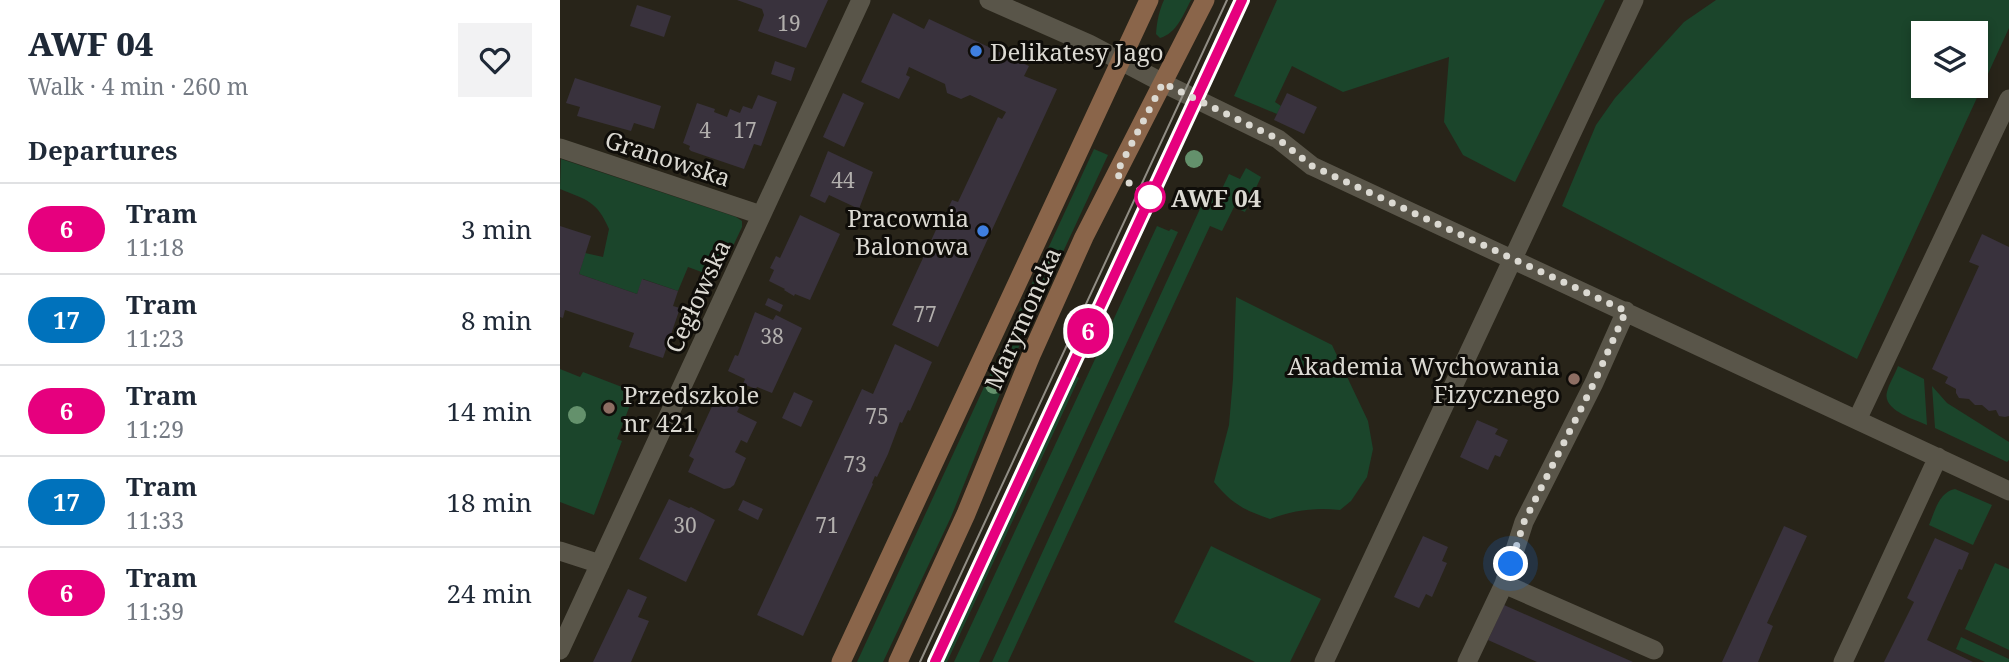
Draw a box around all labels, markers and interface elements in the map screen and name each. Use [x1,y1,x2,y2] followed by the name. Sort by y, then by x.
[777,9,801,37] house number: 19
[28,21,154,66] text: AWF 04
[1911,21,1988,98] map controls
[1911,21,1988,98] button: layers
[458,23,532,97] button: heart
[990,35,1164,68] place label: Delikatesy Jago
[968,43,984,59] marker: Delikatesy Jago
[28,70,248,102] text: Walk · 4 min · 260 m
[699,116,711,144] house number: 4
[733,116,757,144] house number: 17
[601,122,735,194] street label: Granowska
[28,132,178,168] text: Departures
[831,166,855,194] house number: 44
[1171,181,1262,214] place label: AWF 04
[1135,182,1165,212] marker: AWF 04
[126,195,197,231] text: Tram
[847,201,969,262] place label: Pracownia Balonowa
[461,211,532,247] text: 3 min
[60,212,73,245] text: 6
[975,223,991,239] marker: Pracownia Balonowa
[126,231,184,263] text: 11:18
[656,234,738,358] street label: Cegłowska
[976,242,1068,394] street label: Marymoncka
[126,286,197,322] text: Tram
[913,300,937,328] house number: 77
[461,302,532,338] text: 8 min
[53,303,80,336] text: 17
[1065,308,1111,354] line badge: 6
[1081,314,1095,347] text: 6
[126,322,184,354] text: 11:23
[760,322,784,350] house number: 38
[1287,349,1560,410] place label: Akademia Wychowania Fizycznego
[1566,371,1582,387] marker: Akademia Wychowania Fizycznego
[126,377,197,413] text: Tram
[623,378,759,439] place label: Przedszkole nr 421
[447,393,532,429] text: 14 min
[60,394,73,427] text: 6
[601,400,617,416] marker: Przedszkole nr 421
[865,402,889,430] house number: 75
[126,413,184,445] text: 11:29
[843,450,867,478] house number: 73
[126,468,197,504] text: Tram
[447,484,532,520] text: 18 min
[53,485,80,518] text: 17
[126,504,184,536] text: 11:33
[673,511,697,539] house number: 30
[815,511,839,539] house number: 71
[1493,546,1528,581] your location
[126,559,197,595] text: Tram
[447,575,532,611] text: 24 min
[60,576,73,609] text: 6
[126,595,184,627] text: 11:39

